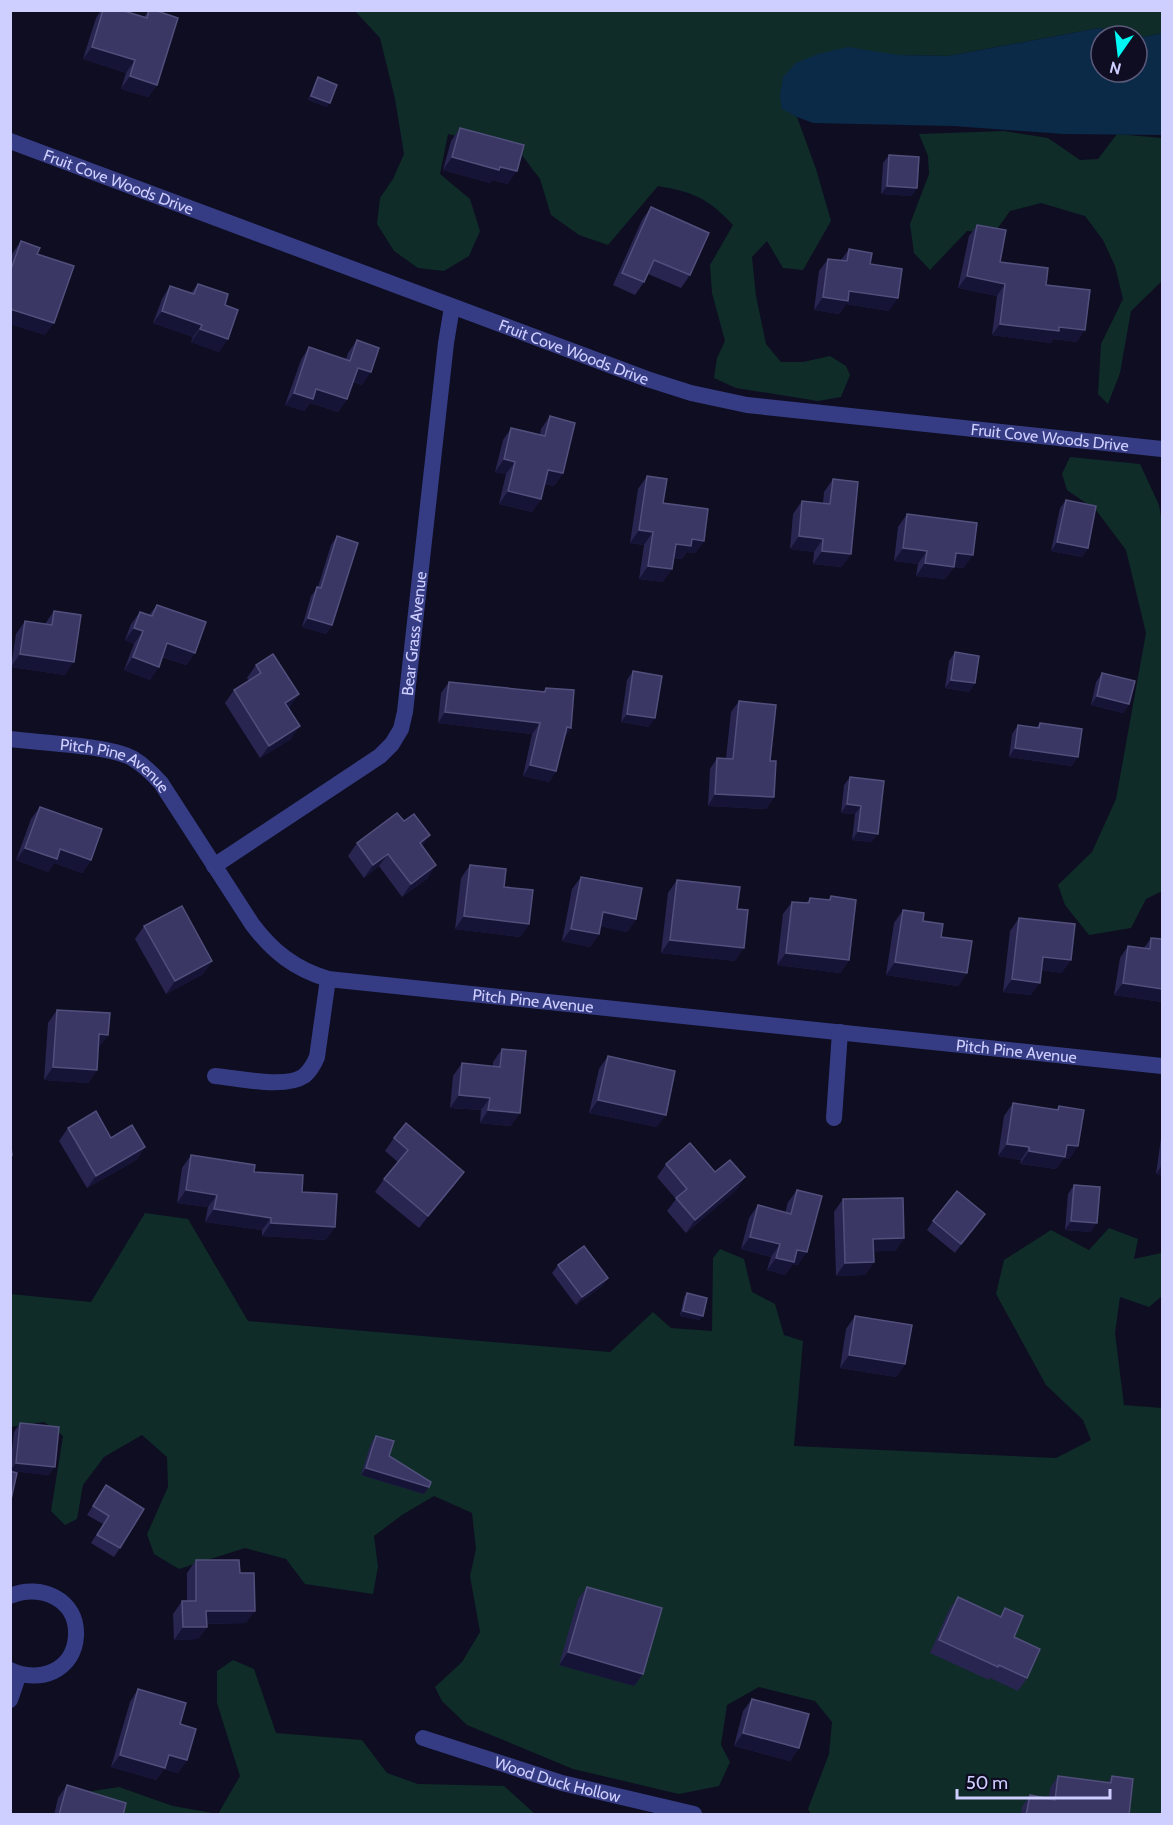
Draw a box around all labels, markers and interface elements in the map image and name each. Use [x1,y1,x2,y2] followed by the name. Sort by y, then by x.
[1089,24,1149,84] north arrow
[1108,57,1123,79] text: N
[41,145,196,219] street label: Fruit Cove Woods Drive
[496,316,651,389] street label: Fruit Cove Woods Drive
[970,420,1130,455] street label: Fruit Cove Woods Drive
[398,570,431,697] street label: Bear Grass Avenue
[59,735,174,796] street label: Pitch Pine Avenue
[472,985,594,1017] street label: Pitch Pine Avenue
[955,1036,1078,1067] street label: Pitch Pine Avenue
[492,1753,623,1807] street label: Wood Duck Hollow
[957,1762,1110,1800] scale bar
[966,1772,1008,1794] text: 50 m

